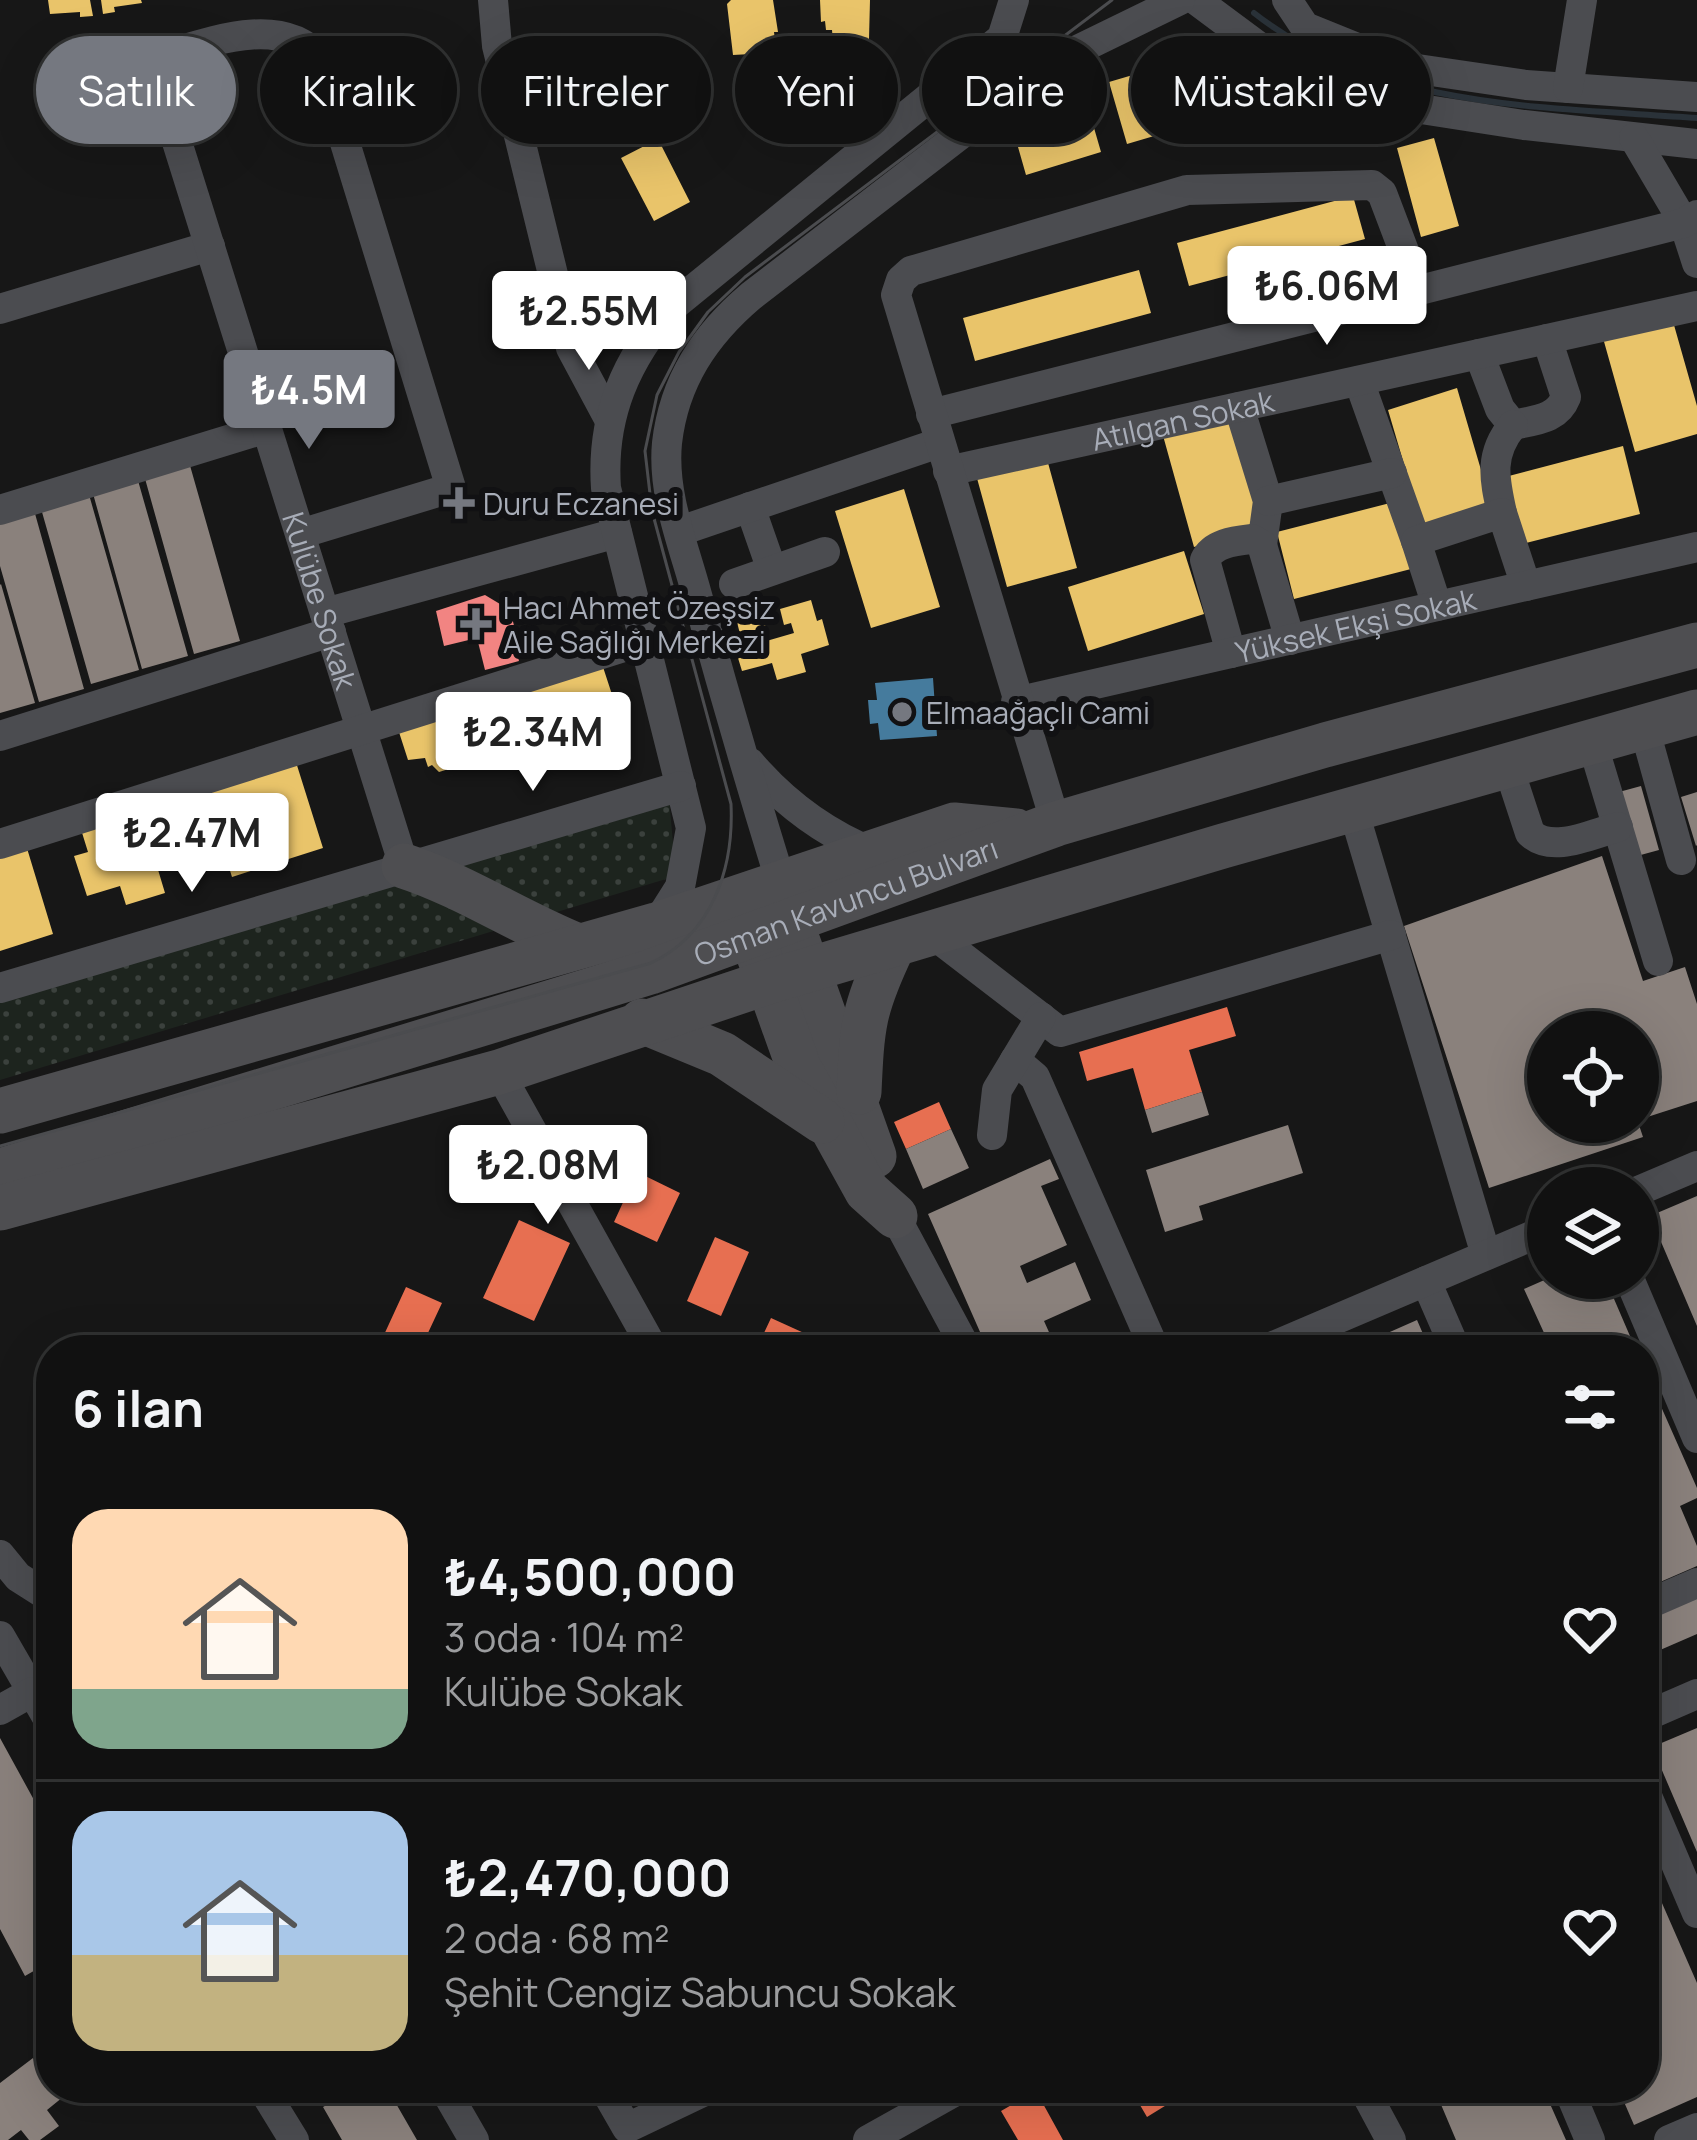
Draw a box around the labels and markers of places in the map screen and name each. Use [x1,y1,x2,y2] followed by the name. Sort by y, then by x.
[1229,246,1425,348] pin: ₺6.06M
[491,271,687,373] pin: ₺2.55M
[225,350,393,452] pin: ₺4.5M
[483,483,679,524] place label: Duru Eczanesi
[446,490,472,516] marker: Duru Eczanesi
[503,587,775,662] place label: Hacı Ahmet Özeşsiz Aile Sağlığı Merkezi
[460,608,492,640] marker: Hacı Ahmet Özeşsiz Aile Sağlığı Merkezi
[435,692,631,794] pin: ₺2.34M
[926,692,1150,733] place label: Elmaağaçlı Cami
[889,699,915,725] marker: Elmaağaçlı Cami
[94,793,290,895] pin: ₺2.47M
[450,1125,646,1227] pin: ₺2.08M

